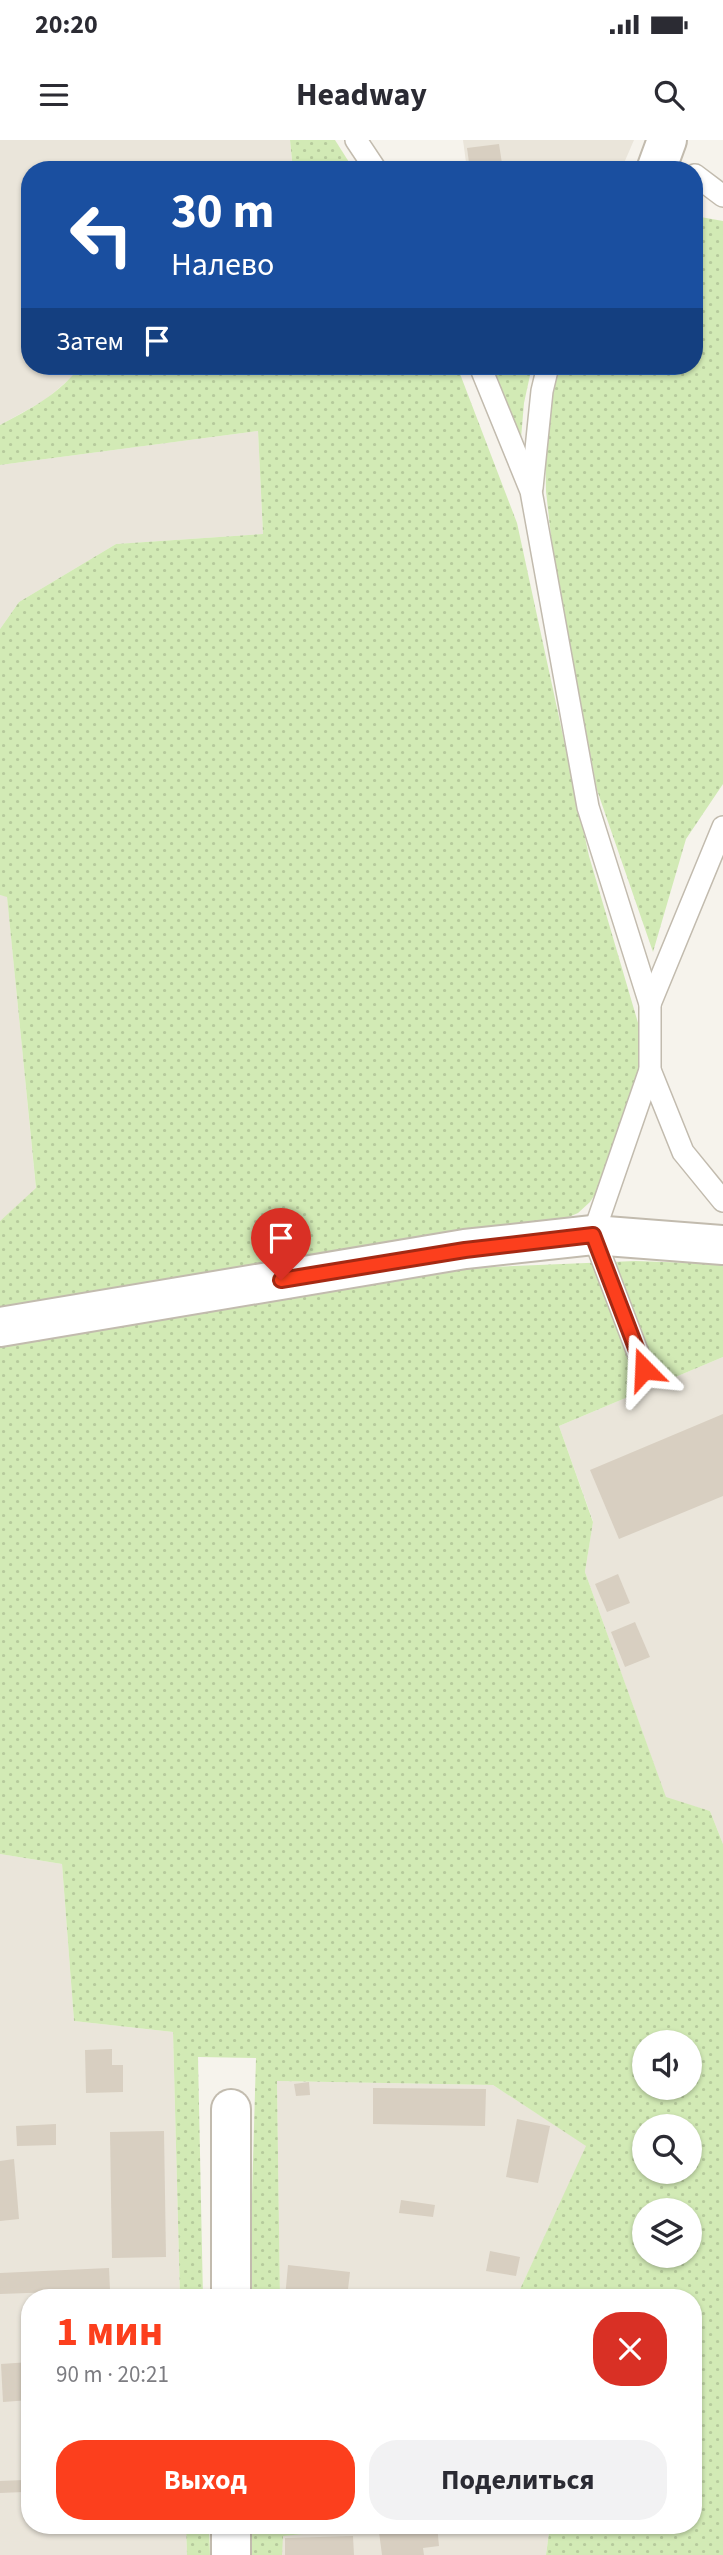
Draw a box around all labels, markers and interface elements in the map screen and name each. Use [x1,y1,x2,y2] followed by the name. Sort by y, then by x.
[35,6,98,43] text: 20:20
[296,72,427,118] text: Headway
[35,76,73,114] icon: menu
[650,76,688,114] icon: search
[171,177,275,247] text: 30 m
[56,189,147,280] icon: left
[171,242,274,288] text: Налево
[138,322,176,360] icon: arrive
[56,323,124,360] text: Затем
[251,1208,311,1280] pin
[262,1219,300,1257] icon: arrive
[607,1332,681,1406] position arrow
[632,2030,702,2268] map controls
[632,2030,702,2100] button: sound
[632,2114,702,2184] button: search
[632,2198,702,2268] button: layers
[56,2302,163,2362] text: 1 мин
[593,2312,667,2386] button: close
[56,2358,169,2391] text: 90 m · 20:21
[56,2440,355,2520] button: Выход
[369,2440,667,2520] button: Поделиться

